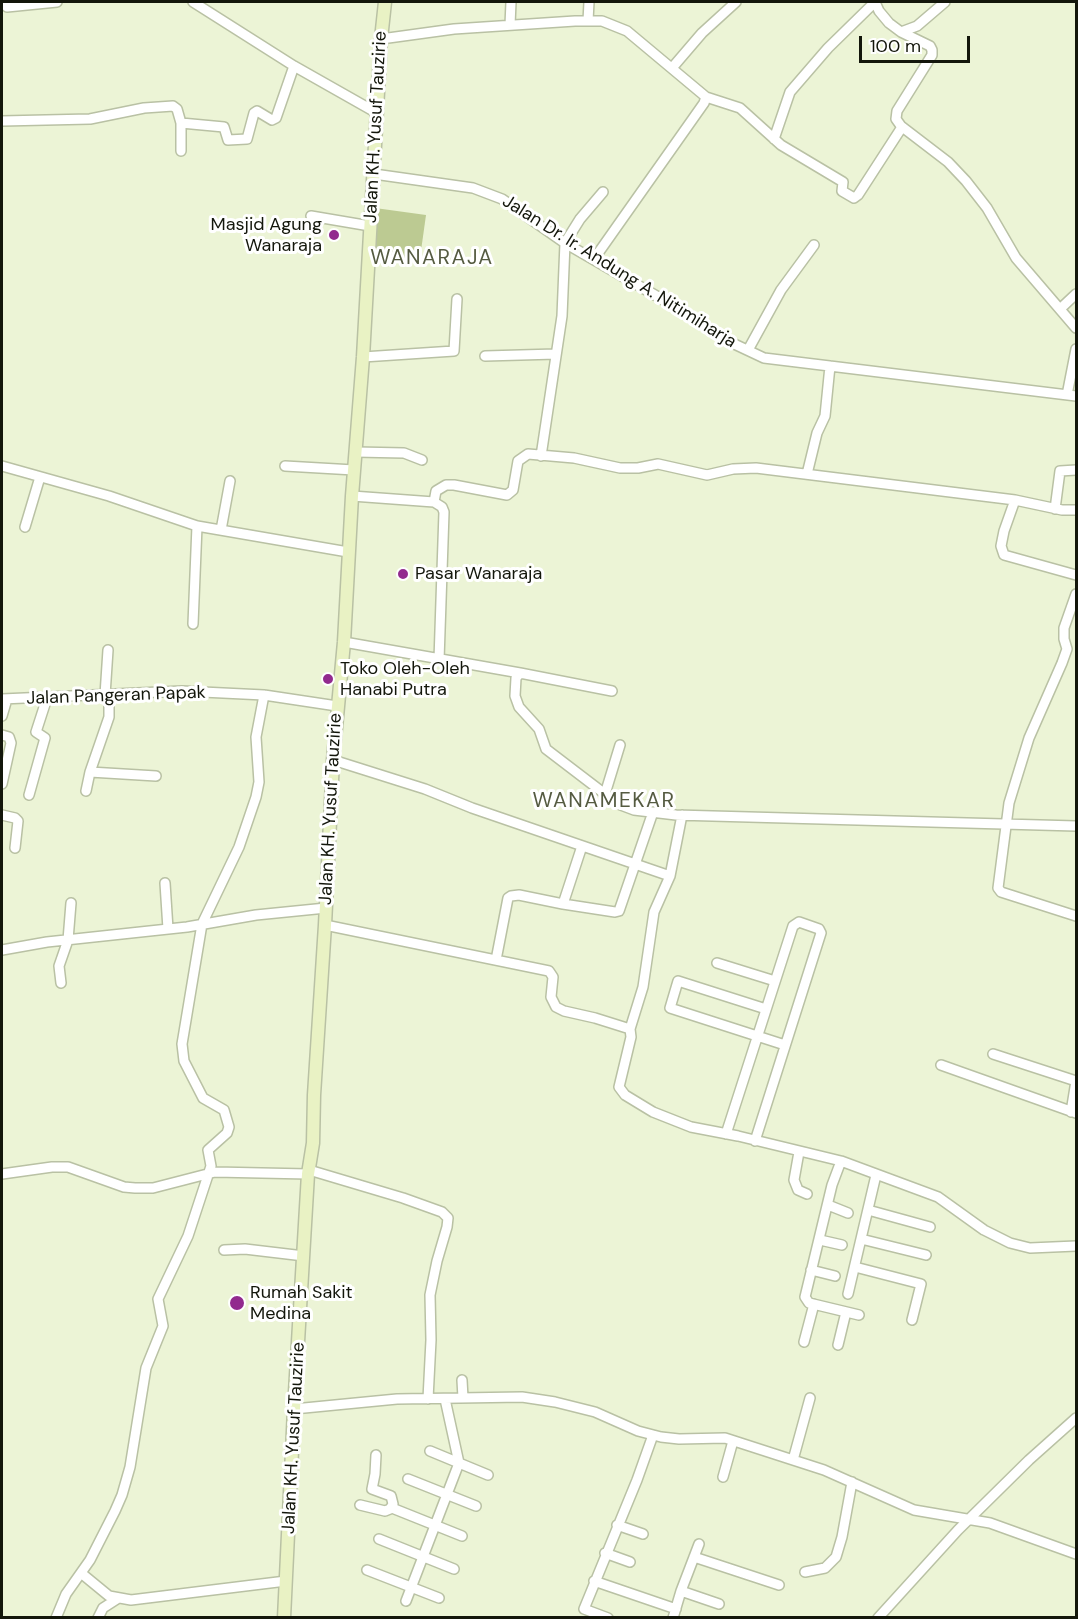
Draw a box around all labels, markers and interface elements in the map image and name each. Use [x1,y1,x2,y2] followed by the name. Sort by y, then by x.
[862,24,973,62] scale bar
[360,31,392,223] street label: Jalan KH. Yusuf Tauzirie
[870,34,921,58] text: 100 m
[498,191,740,353] street label: Jalan Dr. Ir. Andung A. Nitimiharja
[211,214,322,256] place label: Masjid Agung Wanaraja
[327,228,341,242] marker: Masjid Agung Wanaraja
[370,245,494,271] district label: WANARAJA
[415,563,542,585] place label: Pasar Wanaraja
[396,567,410,581] marker: Pasar Wanaraja
[340,658,470,700] place label: Toko Oleh-Oleh Hanabi Putra
[321,672,335,686] marker: Toko Oleh-Oleh Hanabi Putra
[26,682,206,710] street label: Jalan Pangeran Papak
[315,713,347,905] street label: Jalan KH. Yusuf Tauzirie
[533,788,675,814] district label: WANAMEKAR
[250,1282,353,1324] place label: Rumah Sakit Medina
[228,1294,246,1312] marker: Rumah Sakit Medina
[278,1342,310,1534] street label: Jalan KH. Yusuf Tauzirie

